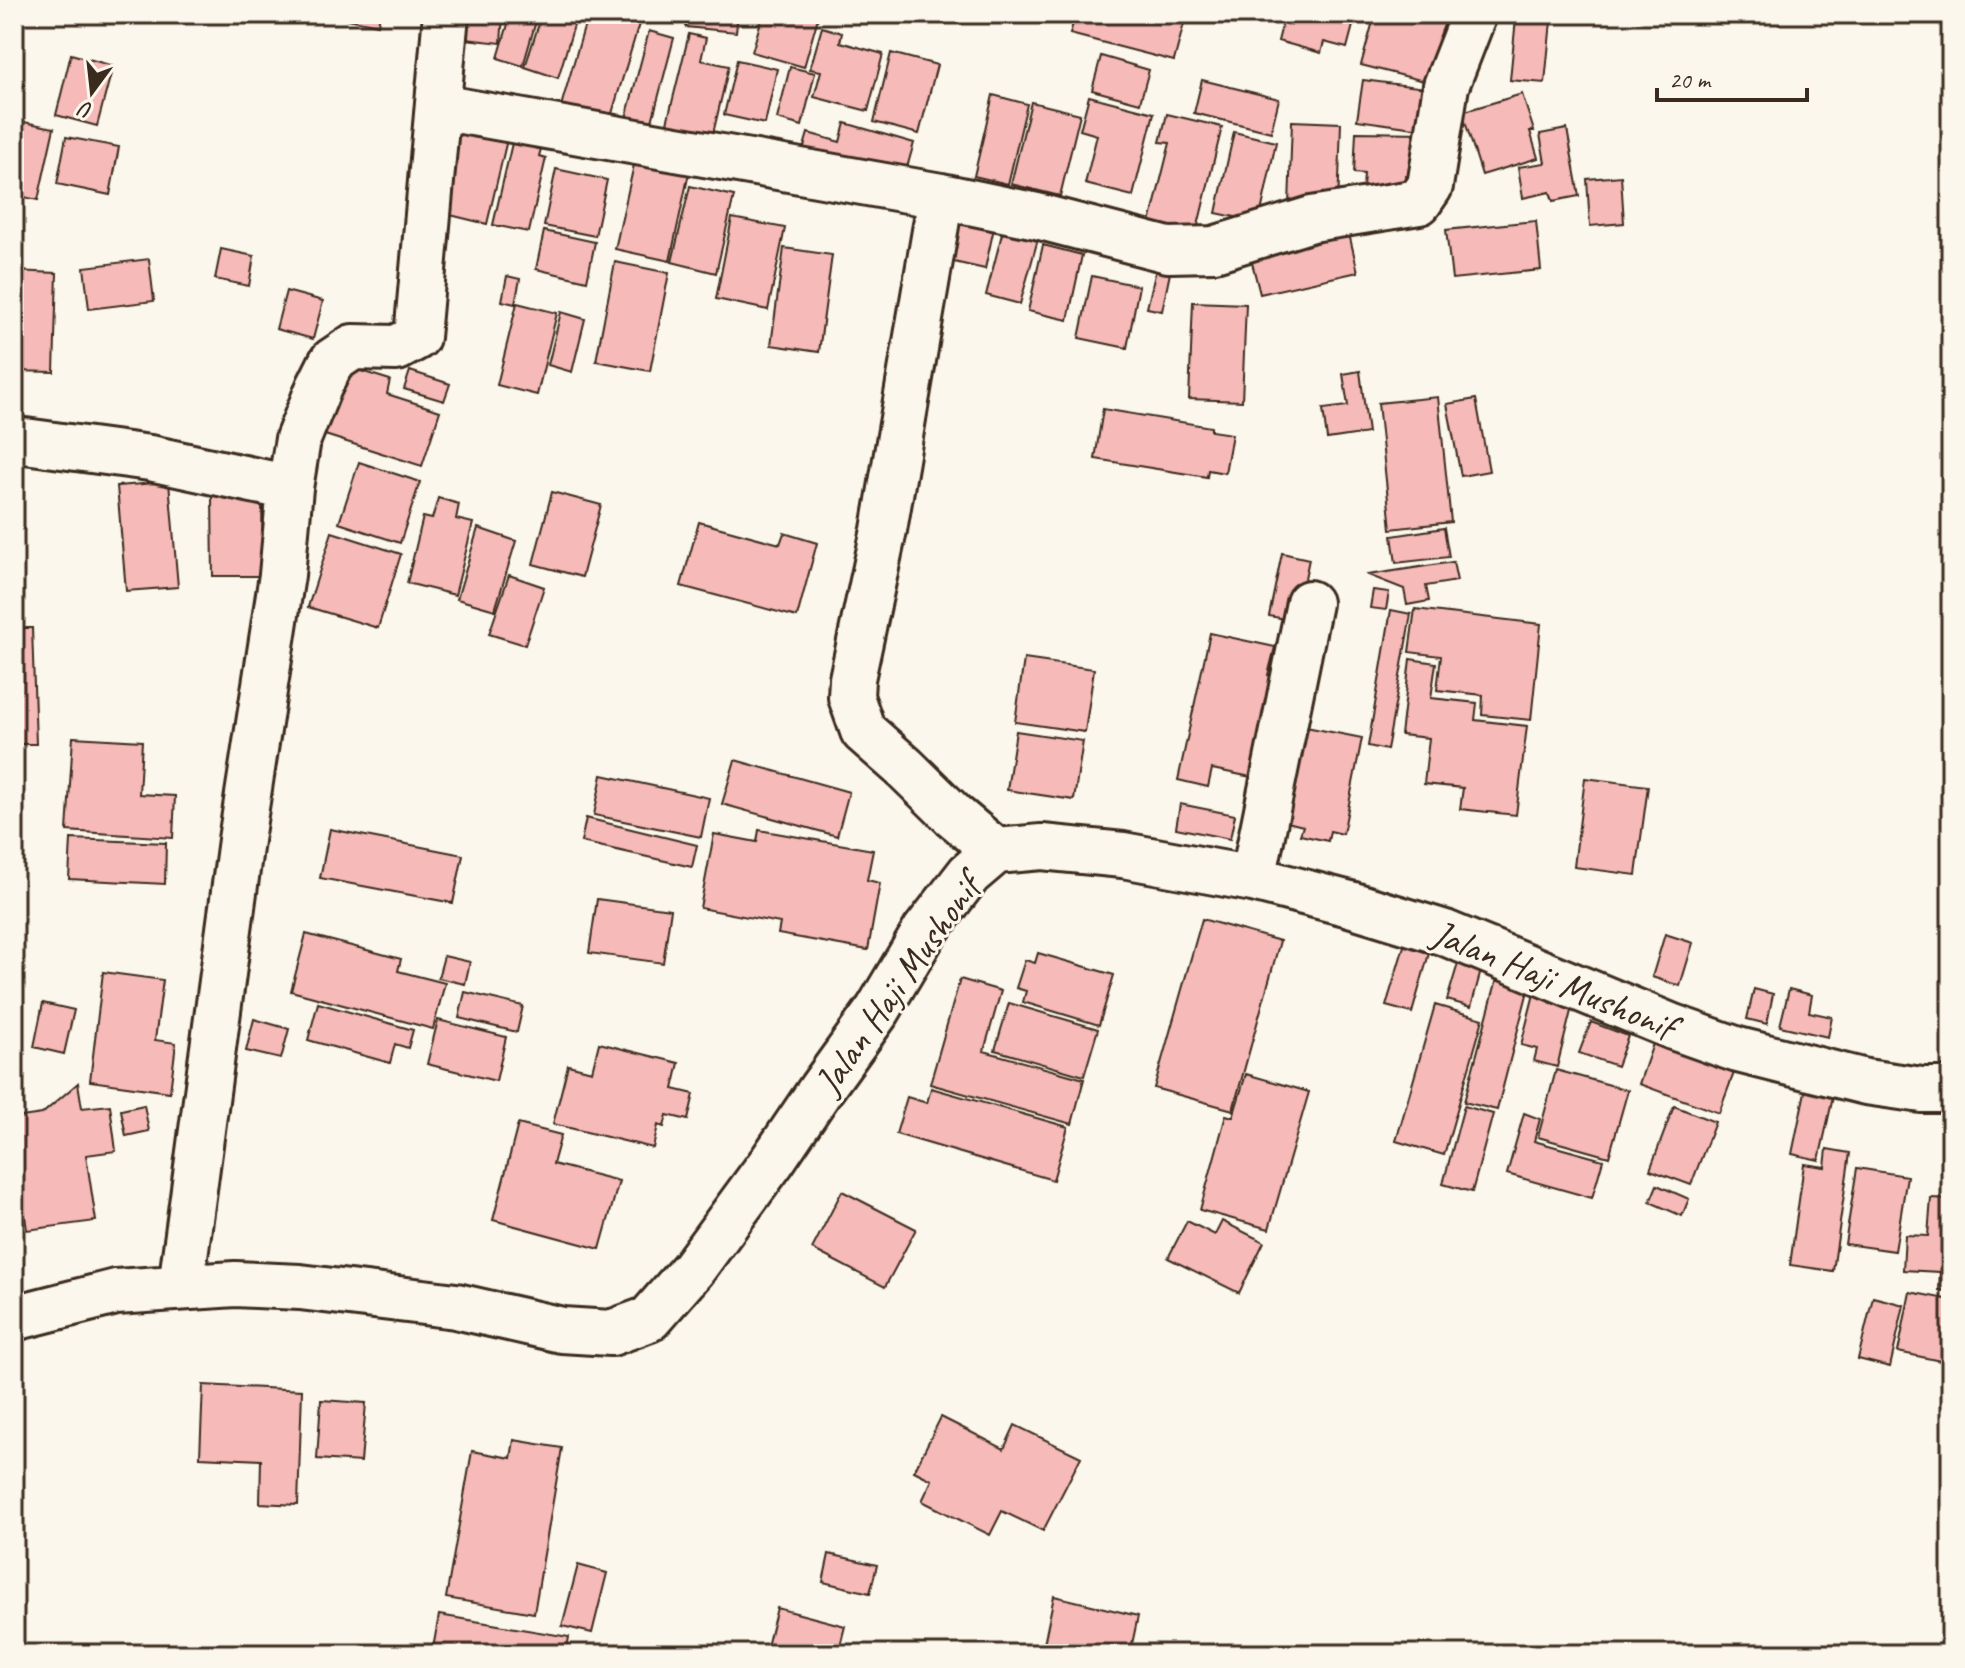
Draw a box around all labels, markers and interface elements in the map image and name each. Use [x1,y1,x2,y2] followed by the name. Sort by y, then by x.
[52,52,132,132] north arrow
[1657,52,1807,102] scale bar
[1669,65,1712,95] text: 20 m
[74,94,96,125] text: U
[803,859,995,1105] street label: Jalan Haji Mushonif
[1424,909,1689,1052] street label: Jalan Haji Mushonif

